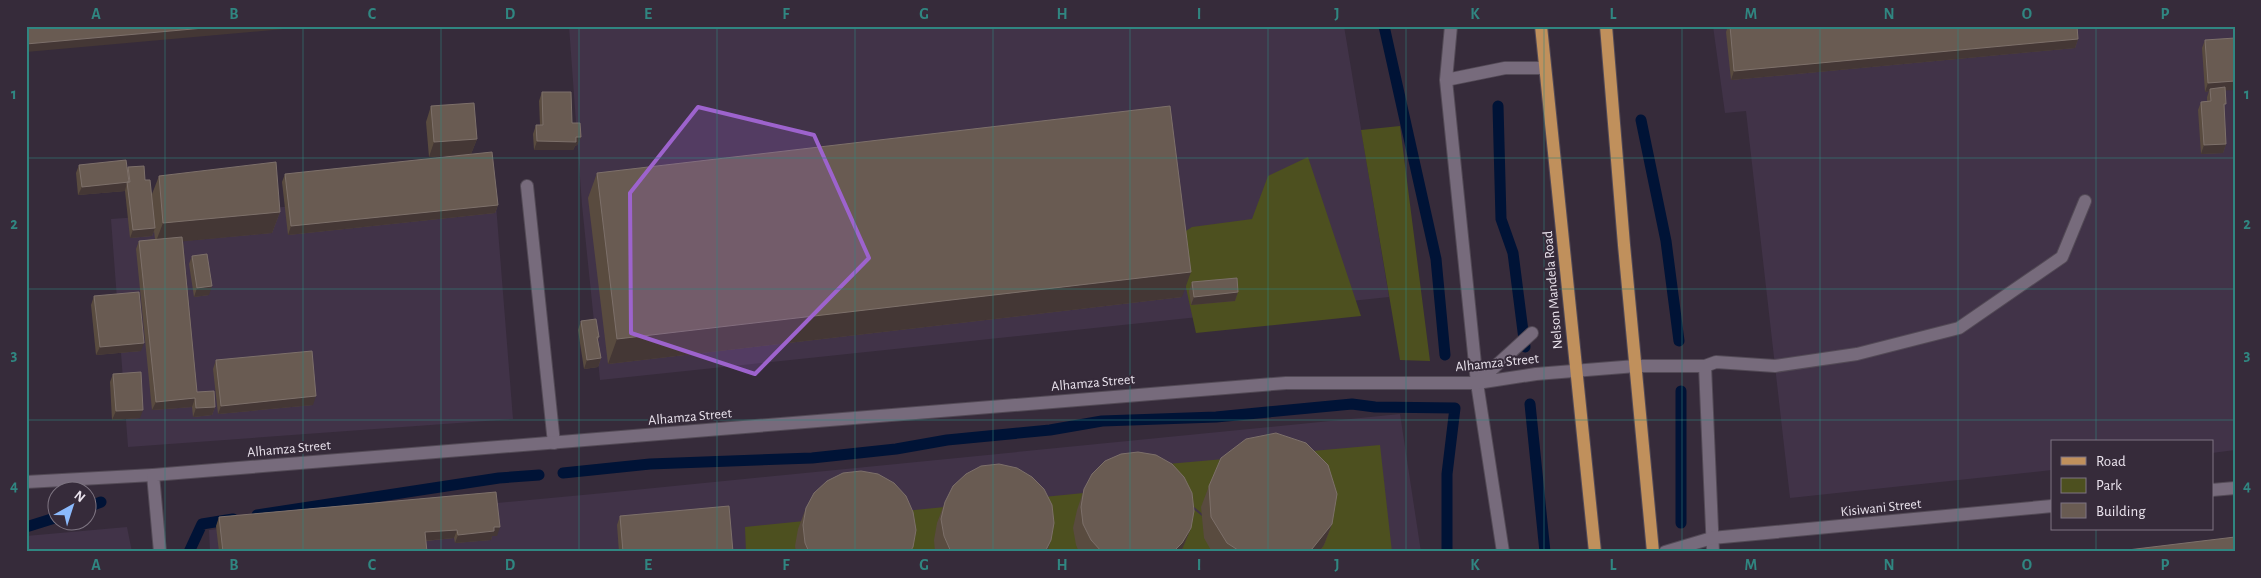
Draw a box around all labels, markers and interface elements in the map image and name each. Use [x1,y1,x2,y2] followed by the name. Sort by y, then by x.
[91,6,101,22] text: A
[229,6,239,22] text: B
[368,6,377,22] text: C
[505,6,516,22] text: D
[644,6,652,22] text: E
[782,6,790,22] text: F
[919,6,929,22] text: G
[1056,6,1068,22] text: H
[1197,6,1201,22] text: I
[1334,6,1340,22] text: J
[1470,6,1480,22] text: K
[1610,6,1617,22] text: L
[1745,6,1757,22] text: M
[1883,6,1895,22] text: N
[2022,6,2032,22] text: O
[2161,6,2170,22] text: P
[11,86,17,102] text: 1
[2244,86,2250,102] text: 1
[10,216,18,232] text: 2
[2243,216,2251,232] text: 2
[1541,230,1565,350] street label: Nelson Mandela Road
[11,347,18,363] text: 3
[2244,347,2251,363] text: 3
[1455,352,1540,374] street label: Alhamza Street
[1051,372,1136,394] street label: Alhamza Street
[648,406,733,428] street label: Alhamza Street
[247,438,332,460] street label: Alhamza Street
[2051,440,2214,530] legend
[2096,454,2126,469] text: Road
[10,478,18,494] text: 4
[2096,478,2122,493] text: Park
[2243,478,2251,494] text: 4
[48,480,98,530] north arrow
[71,488,88,505] text: N
[1840,497,1923,519] street label: Kisiwani Street
[2096,504,2146,519] text: Building
[91,557,101,573] text: A
[229,557,239,573] text: B
[368,557,377,573] text: C
[505,557,516,573] text: D
[644,557,652,573] text: E
[782,557,790,573] text: F
[919,557,929,573] text: G
[1056,557,1068,573] text: H
[1197,557,1201,573] text: I
[1334,557,1340,573] text: J
[1470,557,1480,573] text: K
[1610,557,1617,573] text: L
[1745,557,1757,573] text: M
[1883,557,1895,573] text: N
[2022,557,2032,573] text: O
[2161,557,2170,573] text: P

